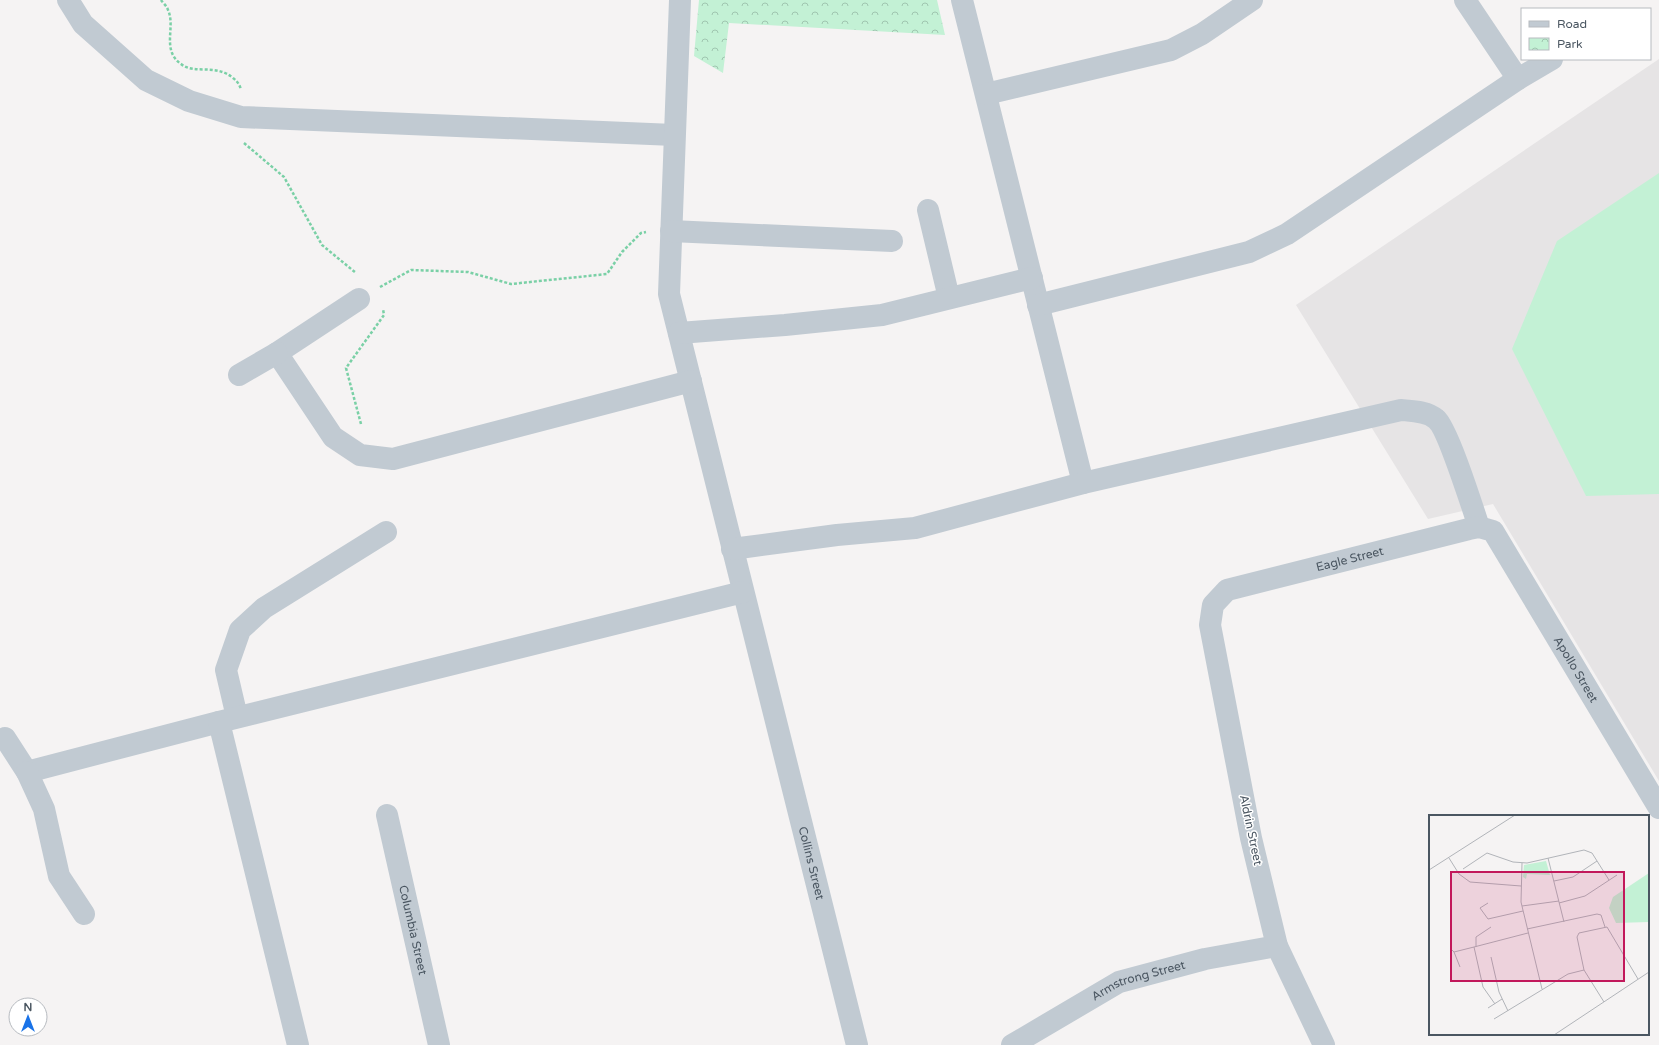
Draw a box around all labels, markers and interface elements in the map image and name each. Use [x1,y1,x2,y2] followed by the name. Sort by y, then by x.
[1521,8,1651,60] legend
[1557,17,1587,31] text: Road
[1557,37,1583,51] text: Park
[1315,544,1385,574] street label: Eagle Street
[1551,634,1601,705] street label: Apollo Street
[1237,793,1265,867] street label: Aldrin Street
[1429,815,1649,1035] inset map
[796,825,827,902] street label: Collins Street
[396,884,430,977] street label: Columbia Street
[1089,957,1187,1004] street label: Armstrong Street
[8,997,48,1037] north arrow
[24,1001,32,1014] text: N

